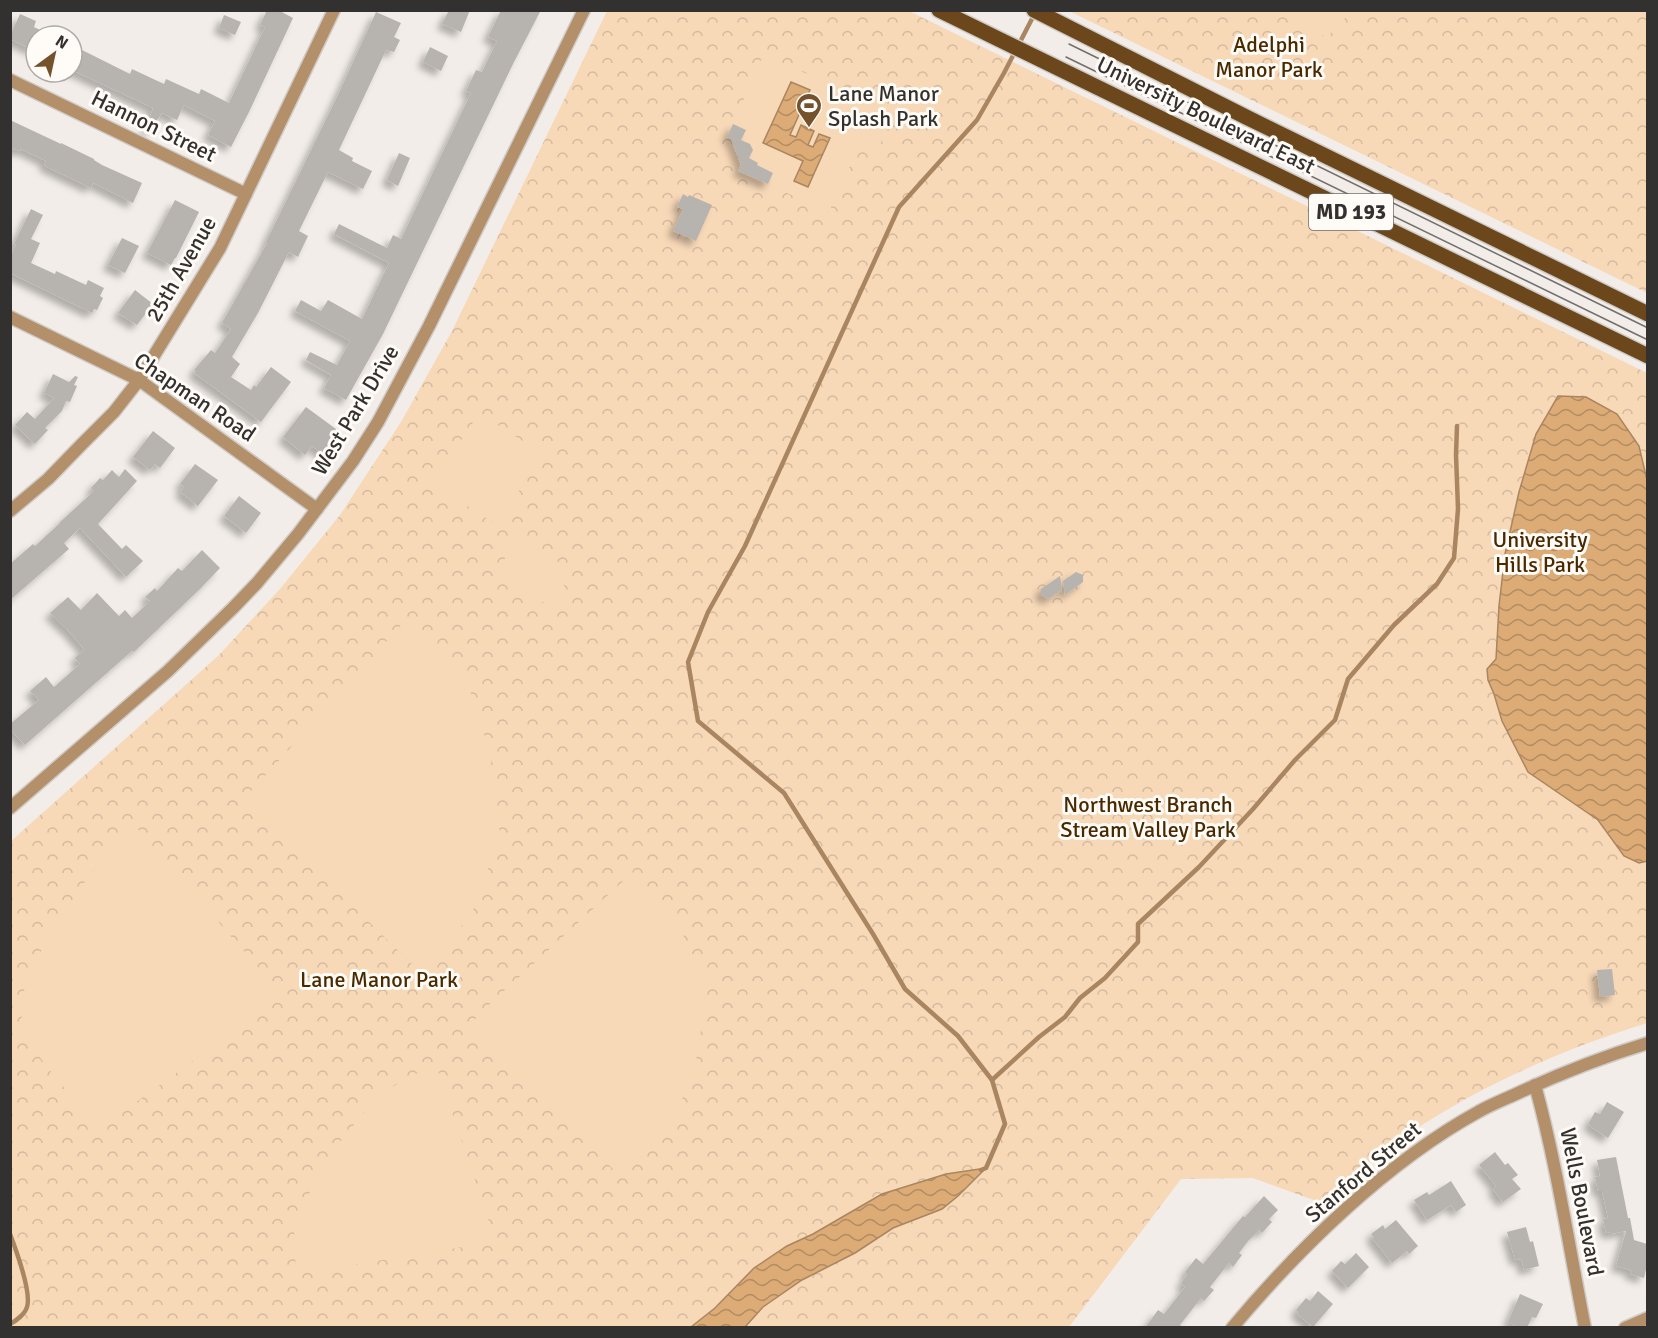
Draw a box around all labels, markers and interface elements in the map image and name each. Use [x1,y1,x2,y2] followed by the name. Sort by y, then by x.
[24,24,84,84] north arrow
[52,31,72,54] text: N
[1215,31,1323,83] park label: Adelphi Manor Park
[1092,50,1320,180] street label: University Boulevard East
[828,80,939,132] place label: Lane Manor Splash Park
[87,84,221,168] street label: Hannon Street
[794,91,824,129] sports icon: Lane Manor Splash Park
[1309,194,1393,230] road number: MD 193
[140,212,222,326] street label: 25th Avenue
[305,340,405,480] street label: West Park Drive
[129,346,261,448] street label: Chapman Road
[1493,526,1588,578] park label: University Hills Park
[1060,791,1236,843] park label: Northwest Branch Stream Valley Park
[300,966,458,993] park label: Lane Manor Park
[1299,1115,1427,1228] street label: Stanford Street
[1554,1126,1610,1278] street label: Wells Boulevard

